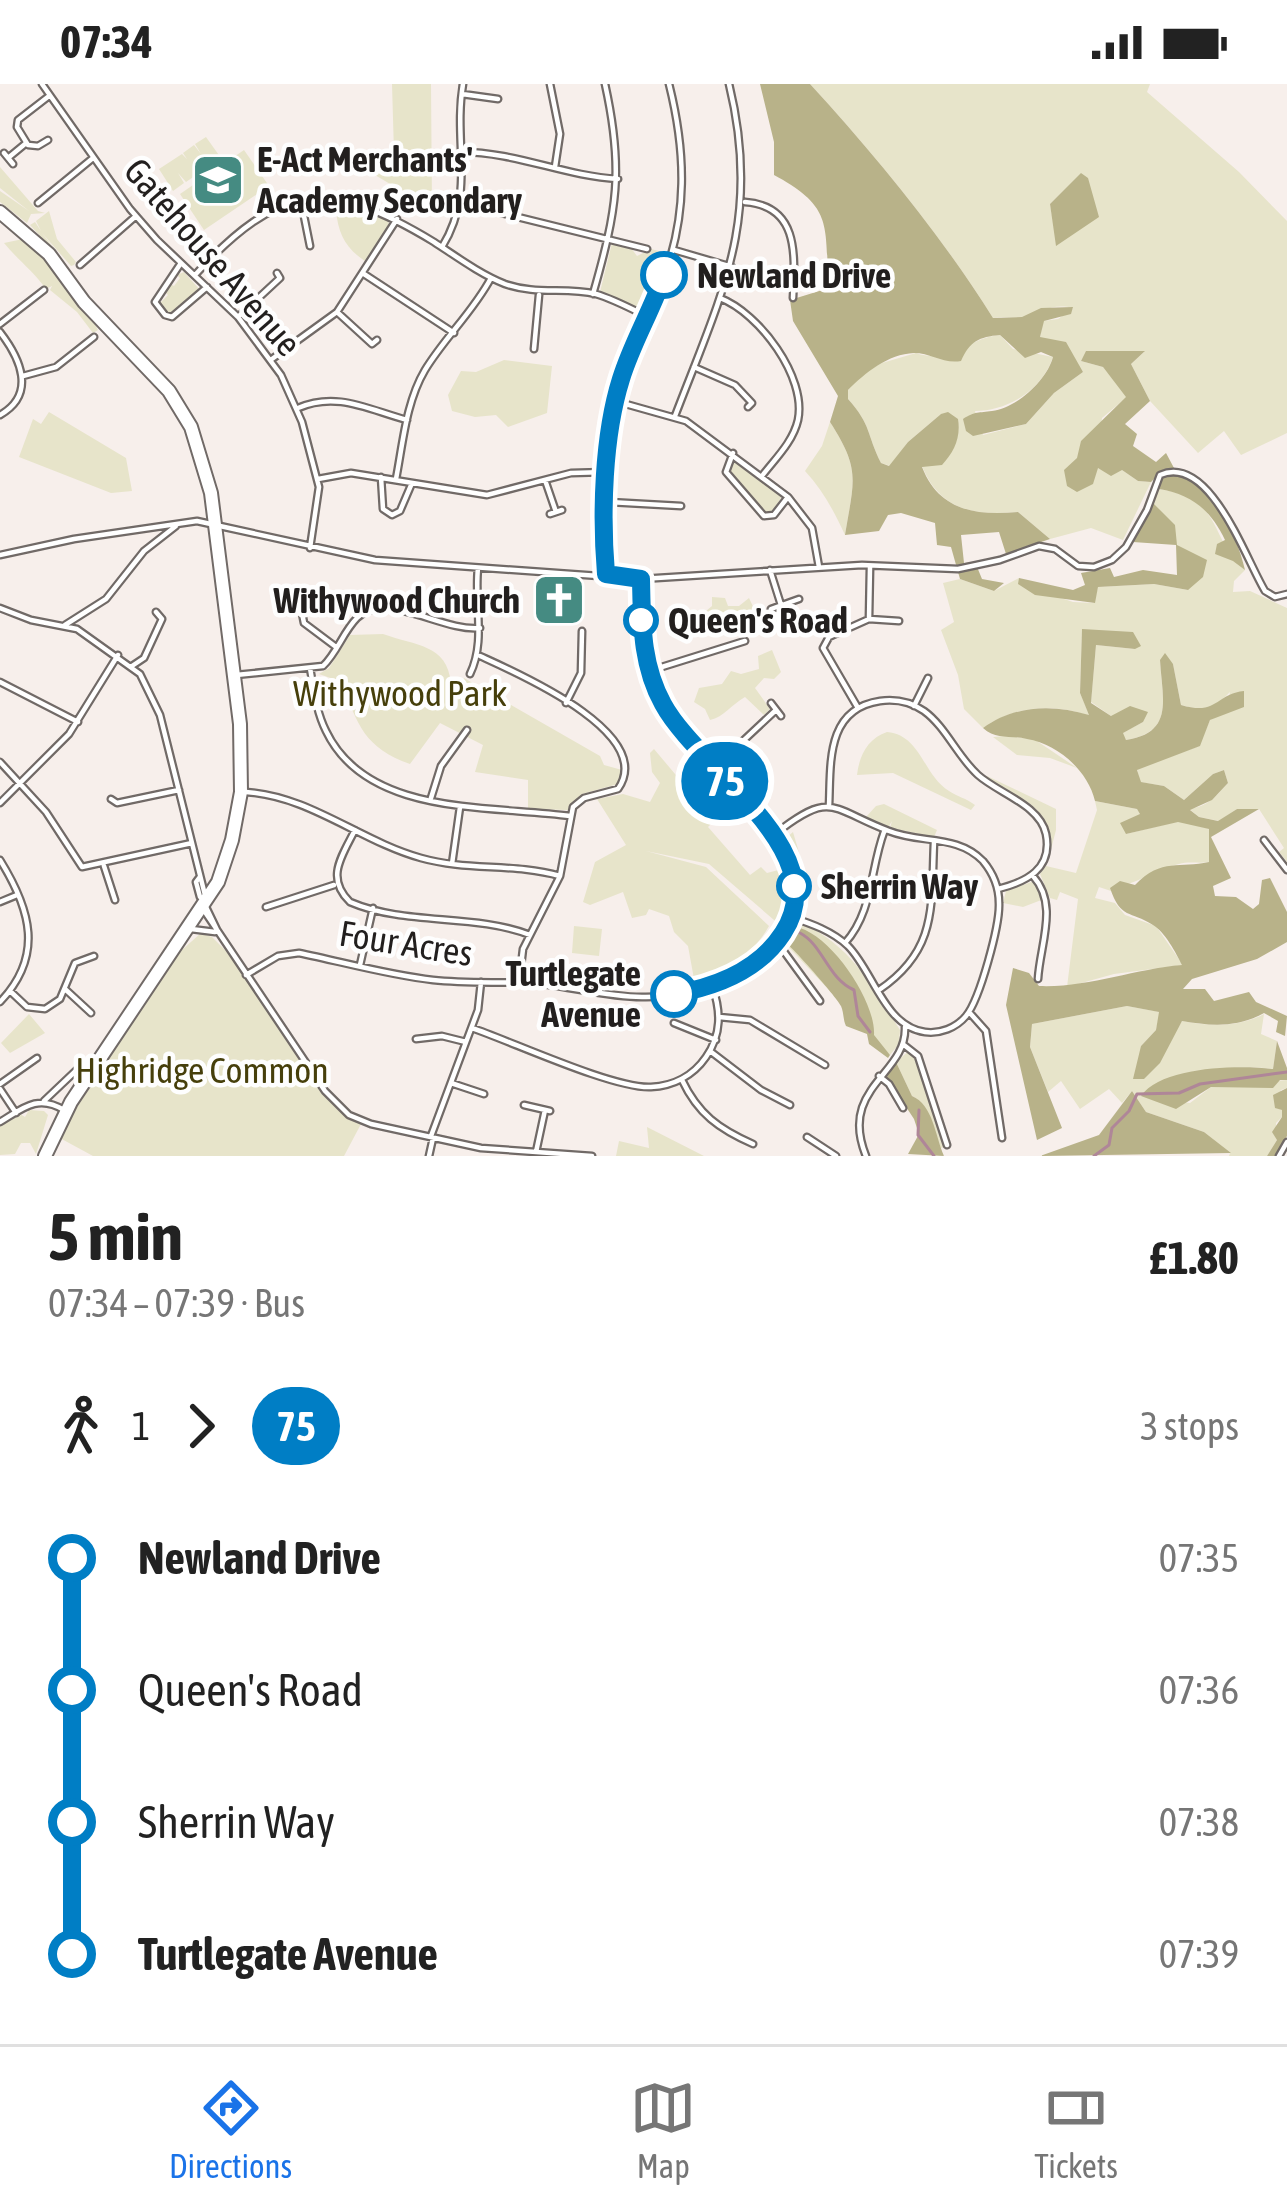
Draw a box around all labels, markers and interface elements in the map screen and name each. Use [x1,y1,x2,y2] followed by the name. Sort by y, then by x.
[60,16,153,68] text: 07:34
[256,138,522,221] place label: E-Act Merchants' Academy Secondary
[116,150,310,364] street label: Gatehouse Avenue
[190,152,246,208] school or university icon: E-Act Merchants' Academy Secondary
[642,253,686,297] marker: Newland Drive
[697,254,891,296] place label: Newland Drive
[531,572,587,628] church icon: Withywood Church
[273,579,520,621] place label: Withywood Church
[668,599,848,641] place label: Queen's Road
[625,604,657,636] marker: Queen's Road
[293,672,507,714] park label: Withywood Park
[671,742,779,820] line badge: 75
[705,757,745,805] text: 75
[821,865,979,907] place label: Sherrin Way
[778,870,810,902] marker: Sherrin Way
[336,912,476,974] street label: Four Acres
[506,952,641,1035] place label: Turtlegate Avenue
[652,972,696,1016] marker: Turtlegate Avenue
[75,1049,329,1091] park label: Highridge Common
[48,1198,183,1274] text: 5 min
[1149,1232,1239,1284] text: £1.80
[48,1281,305,1325] text: 07:34 – 07:39 · Bus
[48,1393,114,1459] icon: walk
[168,1393,234,1459] icon: forward
[276,1402,316,1450] text: 75
[132,1404,150,1448] text: 1
[1140,1404,1239,1448] text: 3 stops
[138,1532,381,1584] text: Newland Drive
[1159,1536,1239,1580] text: 07:35
[138,1664,363,1716] text: Queen's Road
[1159,1668,1239,1712] text: 07:36
[138,1796,335,1848] text: Sherrin Way
[1159,1800,1239,1844] text: 07:38
[138,1928,438,1980] text: Turtlegate Avenue
[1159,1932,1239,1976] text: 07:39
[169,2075,292,2185] tab: Directions
[630,2075,696,2185] tab: Map
[1034,2075,1118,2185] tab: Tickets

